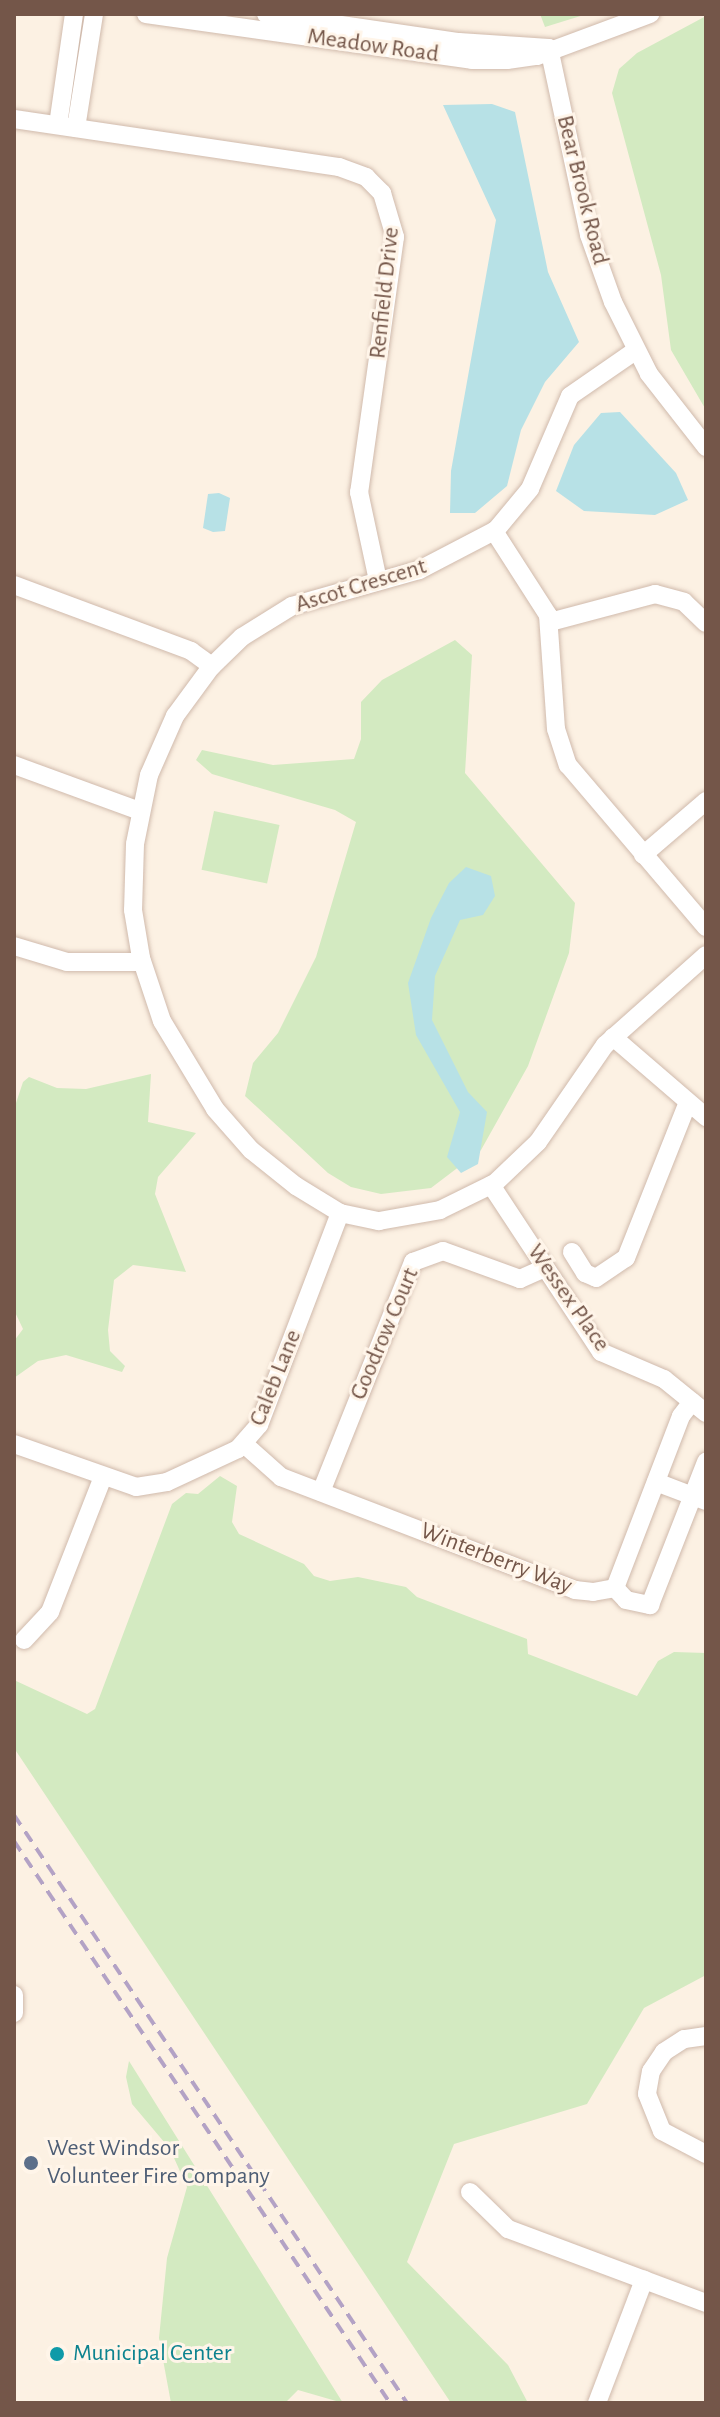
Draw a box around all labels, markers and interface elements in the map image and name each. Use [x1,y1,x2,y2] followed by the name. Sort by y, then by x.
[305,23,441,69] street label: Meadow Road
[550,112,614,268] street label: Bear Brook Road
[364,226,406,360] street label: Renfield Drive
[292,552,430,620] street label: Ascot Crescent
[521,1239,615,1357] street label: Wessex Place
[344,1264,426,1404] street label: Goodrow Court
[244,1326,308,1430] street label: Caleb Lane
[416,1517,576,1601] street label: Winterberry Way
[47,2135,270,2191] place label: West Windsor Volunteer Fire Company
[22,2154,40,2172] marker: West Windsor Volunteer Fire Company
[73,2340,231,2368] place label: Municipal Center
[48,2345,66,2363] marker: Municipal Center

